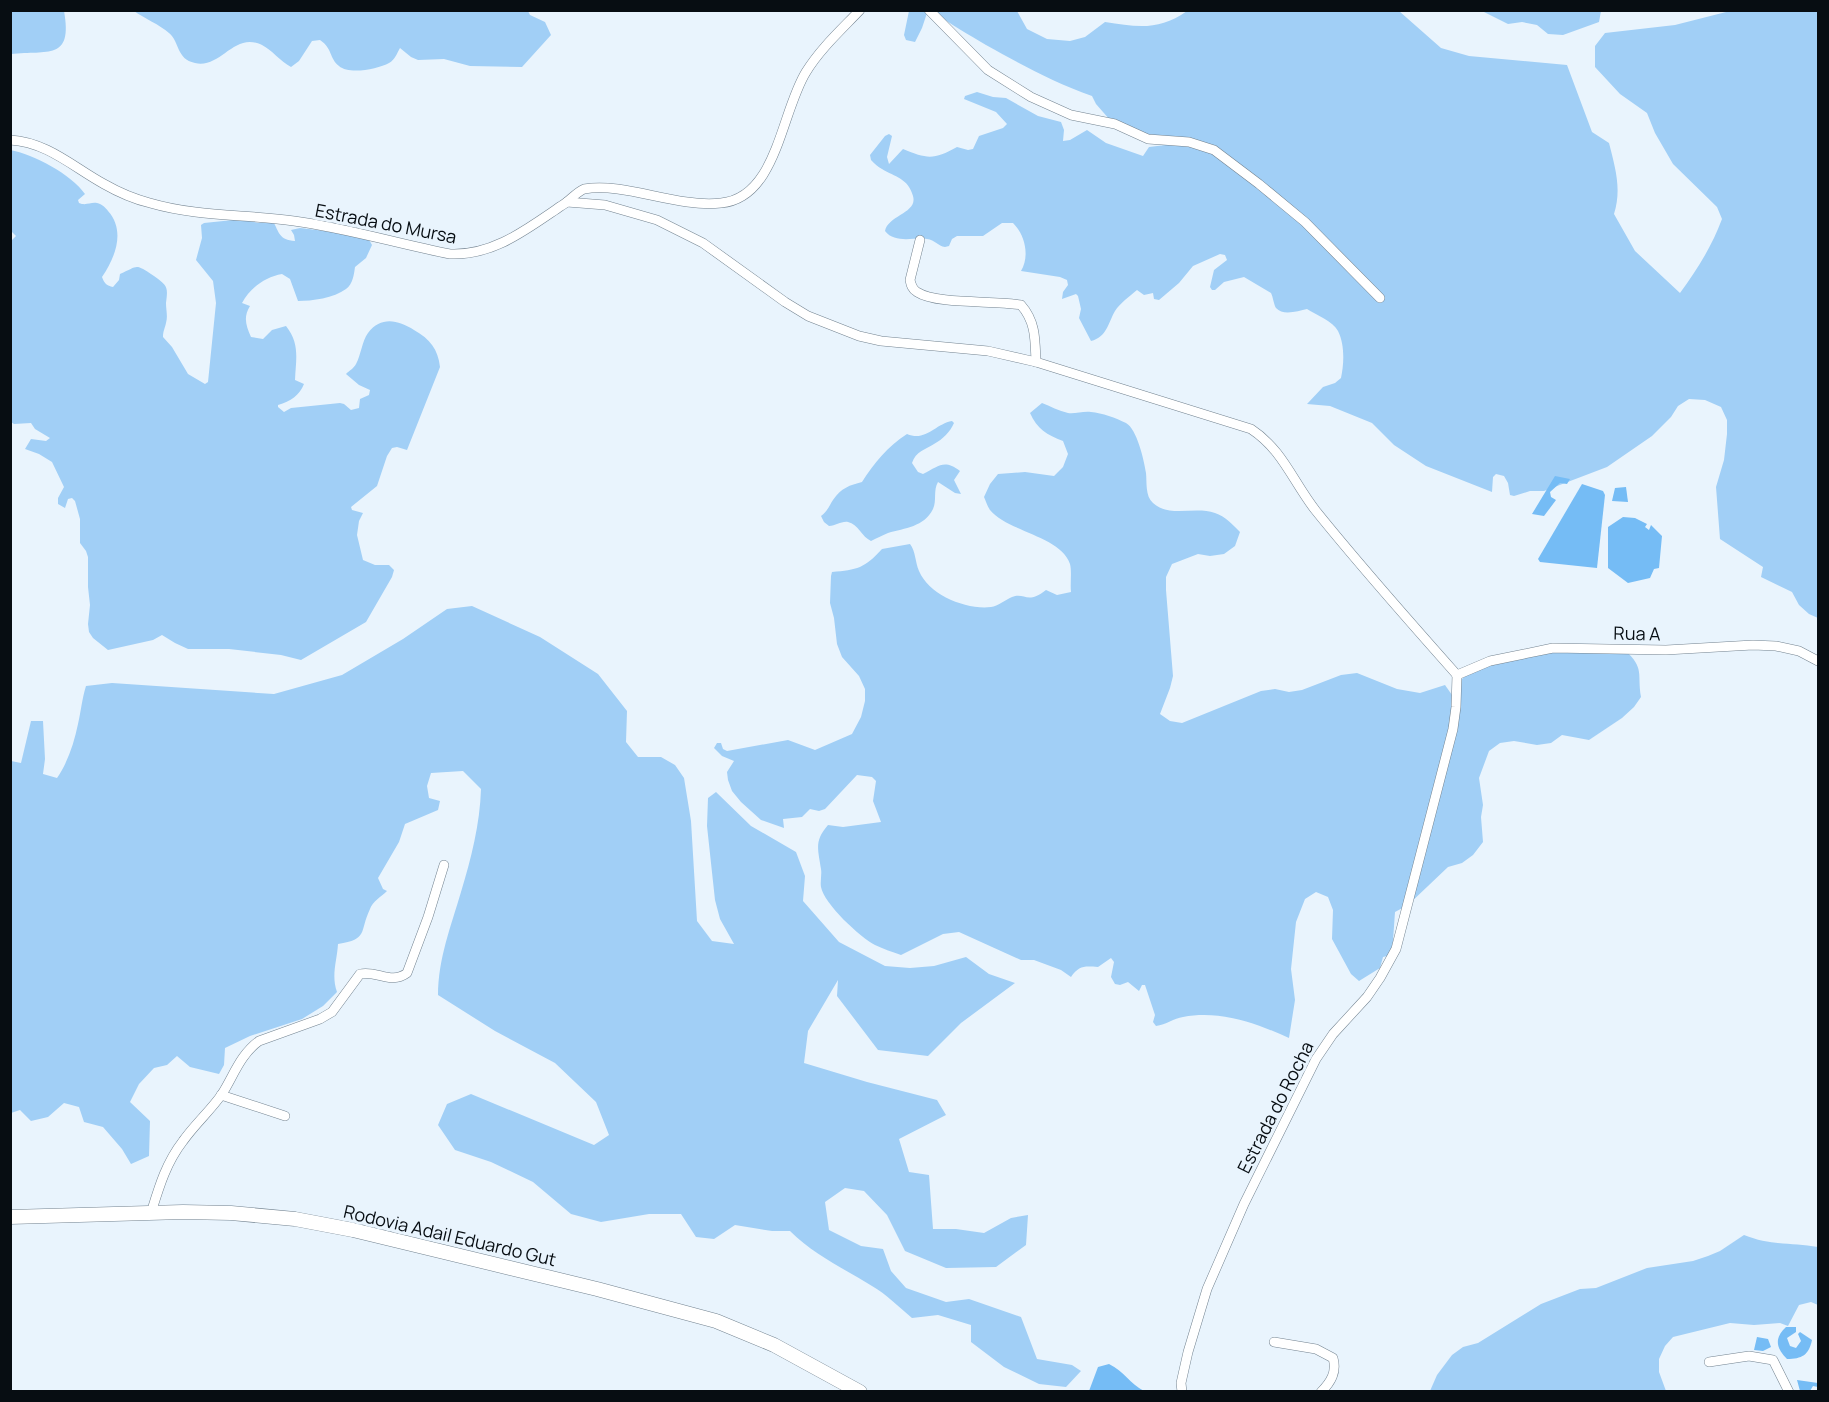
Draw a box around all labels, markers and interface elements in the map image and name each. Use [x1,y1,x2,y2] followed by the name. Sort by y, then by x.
[313,198,459,248] street label: Estrada do Mursa
[1613,621,1661,645] street label: Rua A
[1231,1037,1319,1177] street label: Estrada do Rocha
[341,1199,559,1271] street label: Rodovia Adail Eduardo Gut

